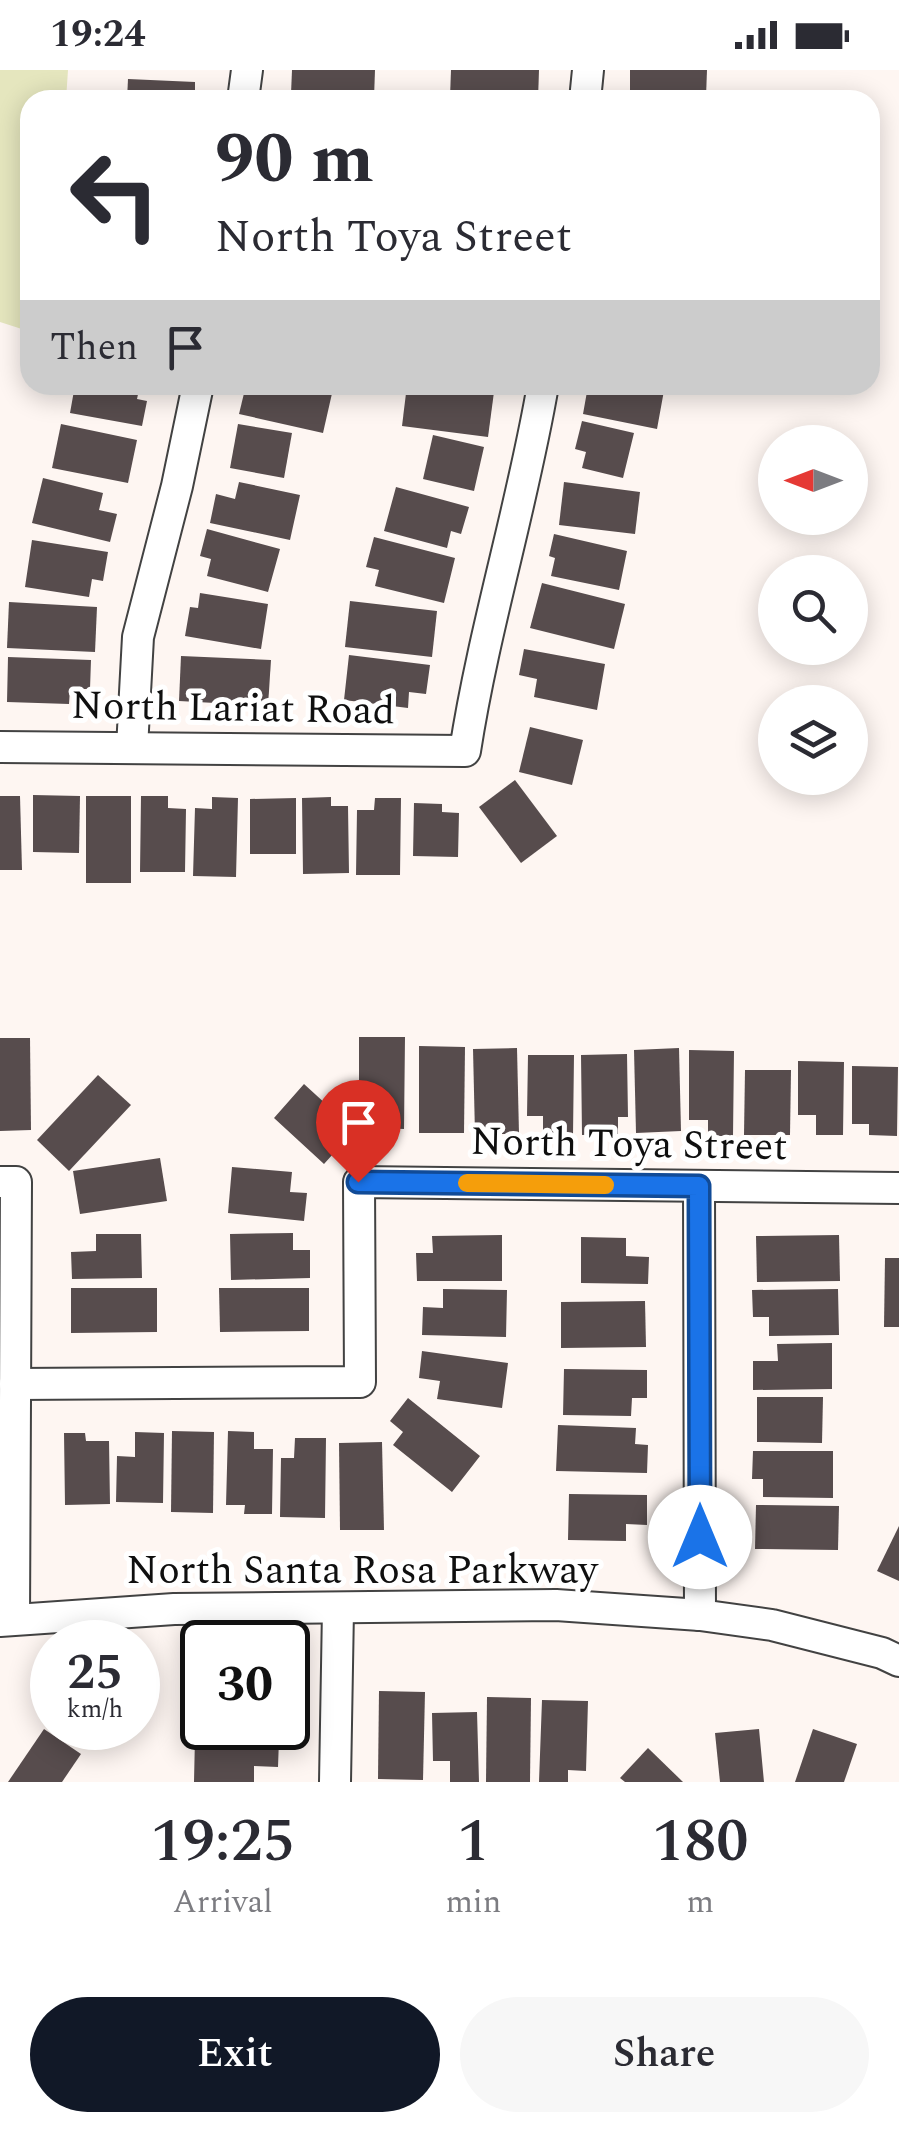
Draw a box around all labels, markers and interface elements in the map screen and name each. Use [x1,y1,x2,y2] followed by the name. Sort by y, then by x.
[50,6,145,64] text: 19:24
[215,107,374,213] text: 90 m
[50,130,180,260] icon: left
[215,203,572,272] text: North Toya Street
[50,319,138,377] text: Then
[158,320,213,375] icon: arrive
[758,425,868,535] north arrow
[758,425,868,795] map controls
[758,555,868,665] button: search
[70,676,396,742] street label: North Lariat Road
[758,685,868,795] button: layers
[316,1080,401,1183] pin
[331,1095,386,1150] icon: arrive
[470,1112,788,1178] street label: North Toya Street
[648,1485,752,1589] position arrow
[126,1541,600,1602] street label: North Santa Rosa Parkway
[180,1620,310,1750] speed limit sign: 30
[67,1635,123,1711] text: 25
[67,1691,123,1729] text: km/h
[151,1796,295,1888] text: 19:25
[457,1796,490,1888] text: 1
[652,1796,748,1888] text: 180
[173,1878,273,1927] text: Arrival
[445,1878,501,1927] text: min
[686,1878,714,1927] text: m
[30,1997,440,2112] button: Exit
[460,1997,869,2112] button: Share

